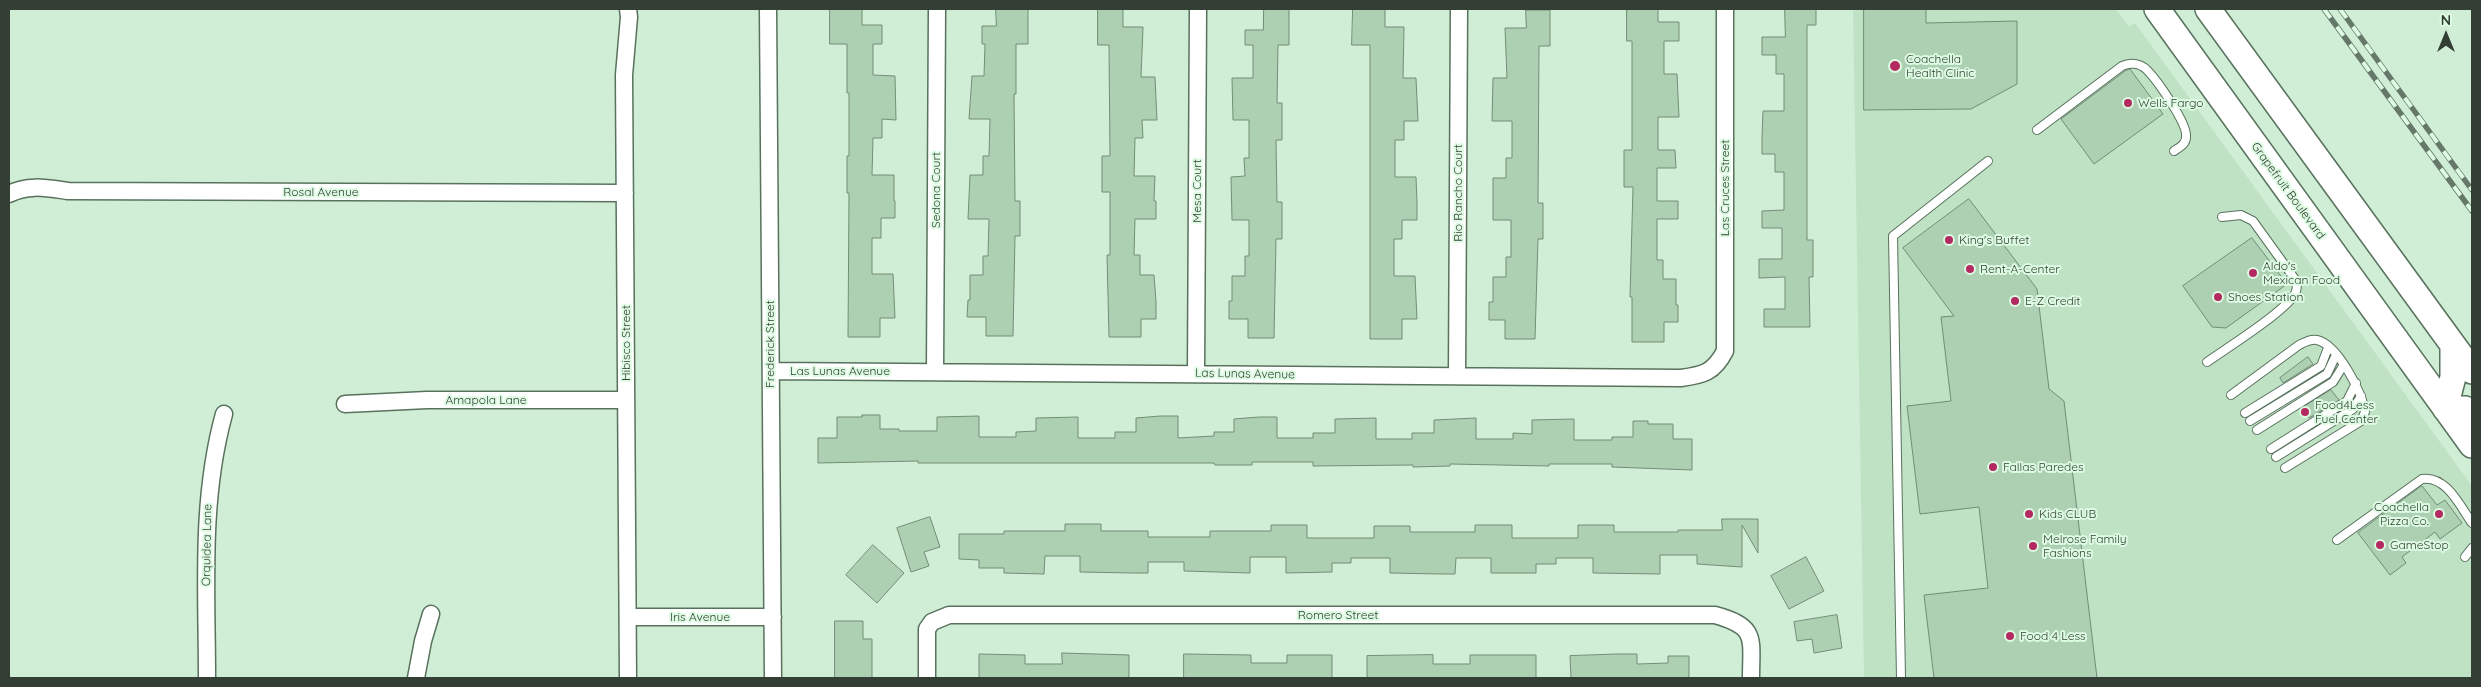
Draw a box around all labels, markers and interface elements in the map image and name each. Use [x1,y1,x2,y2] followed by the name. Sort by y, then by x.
[2421,10,2471,60] north arrow
[2441,11,2451,29] text: N
[1906,52,1975,80] place label: Coachella Health Clinic
[1888,59,1902,73] marker: Coachella Health Clinic
[2138,96,2203,110] place label: Wells Fargo
[2122,97,2134,109] marker: Wells Fargo
[1718,140,1732,236] street label: Las Cruces Street
[2248,140,2328,242] street label: Grapefruit Boulevard
[1451,144,1465,242] street label: Rio Rancho Court
[929,152,943,228] street label: Sedona Court
[1190,159,1204,223] street label: Mesa Court
[283,185,359,199] street label: Rosal Avenue
[1959,233,2029,247] place label: King's Buffet
[1943,234,1955,246] marker: King's Buffet
[2263,259,2340,287] place label: Aldo's Mexican Food
[1980,262,2060,276] place label: Rent-A-Center
[1964,263,1976,275] marker: Rent-A-Center
[2247,267,2259,279] marker: Aldo's Mexican Food
[2228,290,2303,304] place label: Shoes Station
[2212,291,2224,303] marker: Shoes Station
[2025,294,2080,308] place label: E-Z Credit
[2009,295,2021,307] marker: E-Z Credit
[763,300,777,388] street label: Frederick Street
[619,305,633,381] street label: Hibisco Street
[790,364,890,378] street label: Las Lunas Avenue
[1195,366,1295,382] street label: Las Lunas Avenue
[445,393,527,407] street label: Amapola Lane
[2315,398,2378,426] place label: Food4Less Fuel Center
[2299,406,2311,418] marker: Food4Less Fuel Center
[2003,460,2084,474] place label: Fallas Paredes
[1987,461,1999,473] marker: Fallas Paredes
[2374,500,2429,528] place label: Coachella Pizza Co.
[199,504,215,586] street label: Orquidea Lane
[2039,507,2096,521] place label: Kids CLUB
[2023,508,2035,520] marker: Kids CLUB
[2433,508,2445,520] marker: Coachella Pizza Co.
[2043,532,2126,560] place label: Melrose Family Fashions
[2390,538,2449,552] place label: GameStop
[2374,539,2386,551] marker: GameStop
[2027,540,2039,552] marker: Melrose Family Fashions
[1298,608,1378,622] street label: Romero Street
[670,610,730,624] street label: Iris Avenue
[2020,629,2086,643] place label: Food 4 Less
[2004,630,2016,642] marker: Food 4 Less

